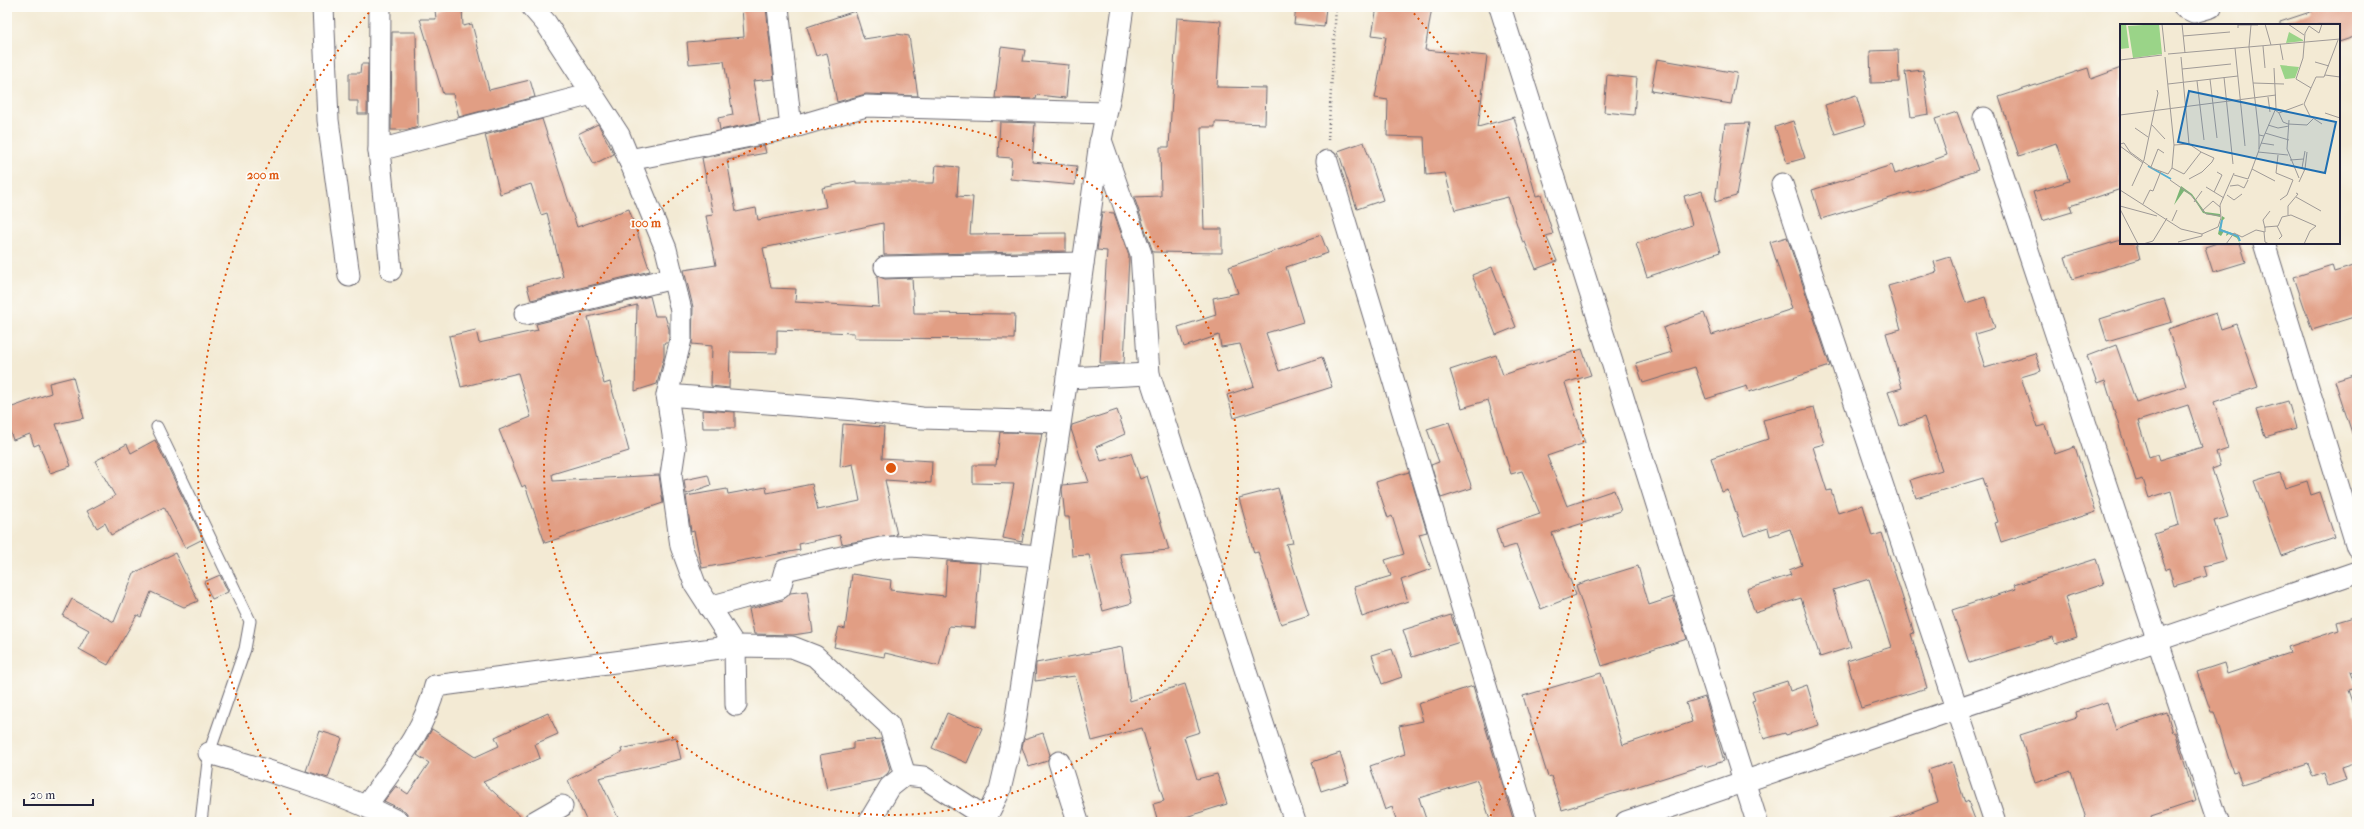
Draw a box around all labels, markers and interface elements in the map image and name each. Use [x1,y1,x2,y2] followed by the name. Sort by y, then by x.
[2120,24,2340,244] inset map
[247,168,280,182] text: 200 m
[631,216,662,230] text: 100 m
[884,461,898,475] centre of rings
[24,781,93,807] scale bar
[30,788,55,802] text: 20 m

